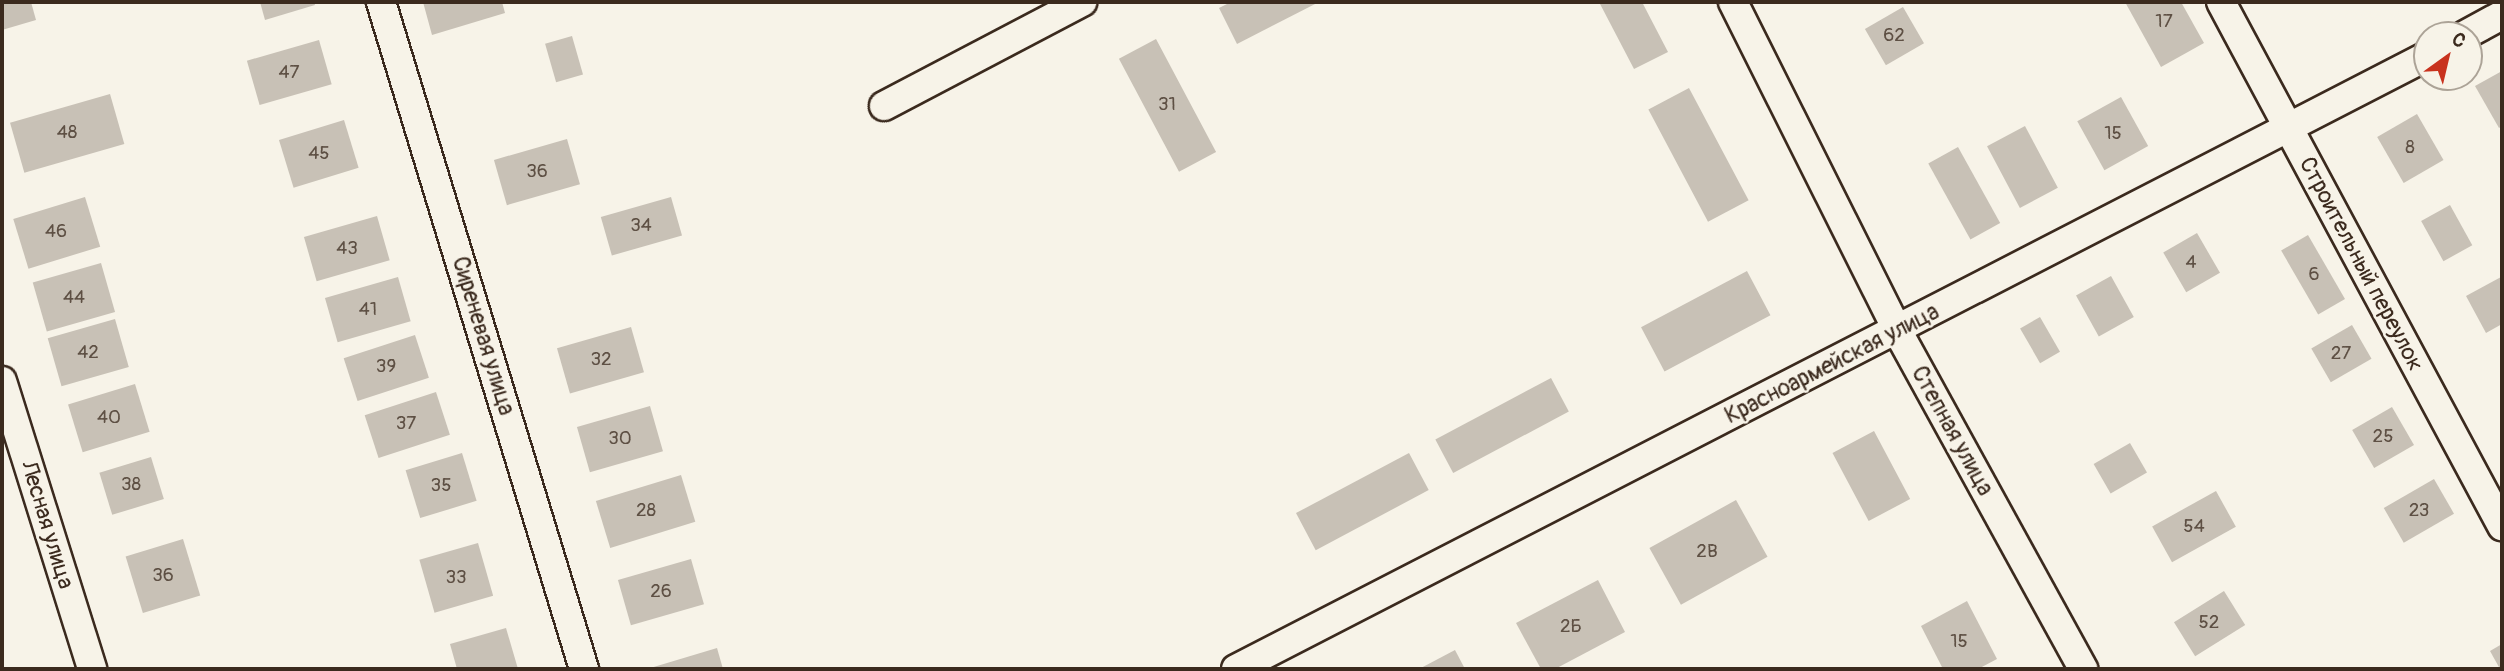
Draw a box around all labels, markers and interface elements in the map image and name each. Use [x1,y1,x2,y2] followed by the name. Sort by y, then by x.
[2155,11,2173,33] house number: 17
[2413,21,2483,91] north arrow
[1883,25,1905,47] house number: 62
[2447,27,2470,53] text: С
[278,62,300,84] house number: 47
[1158,94,1176,116] house number: 31
[57,122,77,144] house number: 48
[2104,123,2122,145] house number: 15
[2405,137,2415,159] house number: 8
[308,143,330,165] house number: 45
[2293,152,2429,376] street label: Строительный переулок
[526,161,548,183] house number: 36
[630,215,652,237] house number: 34
[45,221,67,243] house number: 46
[336,238,358,260] house number: 43
[2185,252,2197,274] house number: 4
[446,253,520,419] street label: Сиреневая улица
[2308,264,2320,286] house number: 6
[63,287,85,309] house number: 44
[1720,298,1944,430] street label: Красноармейская улица
[359,299,377,321] house number: 41
[77,342,99,364] house number: 42
[2331,343,2351,365] house number: 27
[590,349,612,371] house number: 32
[376,356,396,378] house number: 39
[1905,361,1999,501] street label: Степная улица
[97,407,121,429] house number: 40
[396,413,416,435] house number: 37
[2373,426,2393,448] house number: 25
[608,428,632,450] house number: 30
[14,458,80,592] street label: Лесная улица
[121,474,141,496] house number: 38
[431,475,451,497] house number: 35
[636,500,656,522] house number: 28
[2409,500,2429,522] house number: 23
[2183,516,2205,538] house number: 54
[1696,541,1718,563] house number: 2В
[152,565,174,587] house number: 36
[445,567,467,589] house number: 33
[650,581,672,603] house number: 26
[2199,612,2219,634] house number: 52
[1560,616,1582,638] house number: 2Б
[1950,631,1968,653] house number: 15

